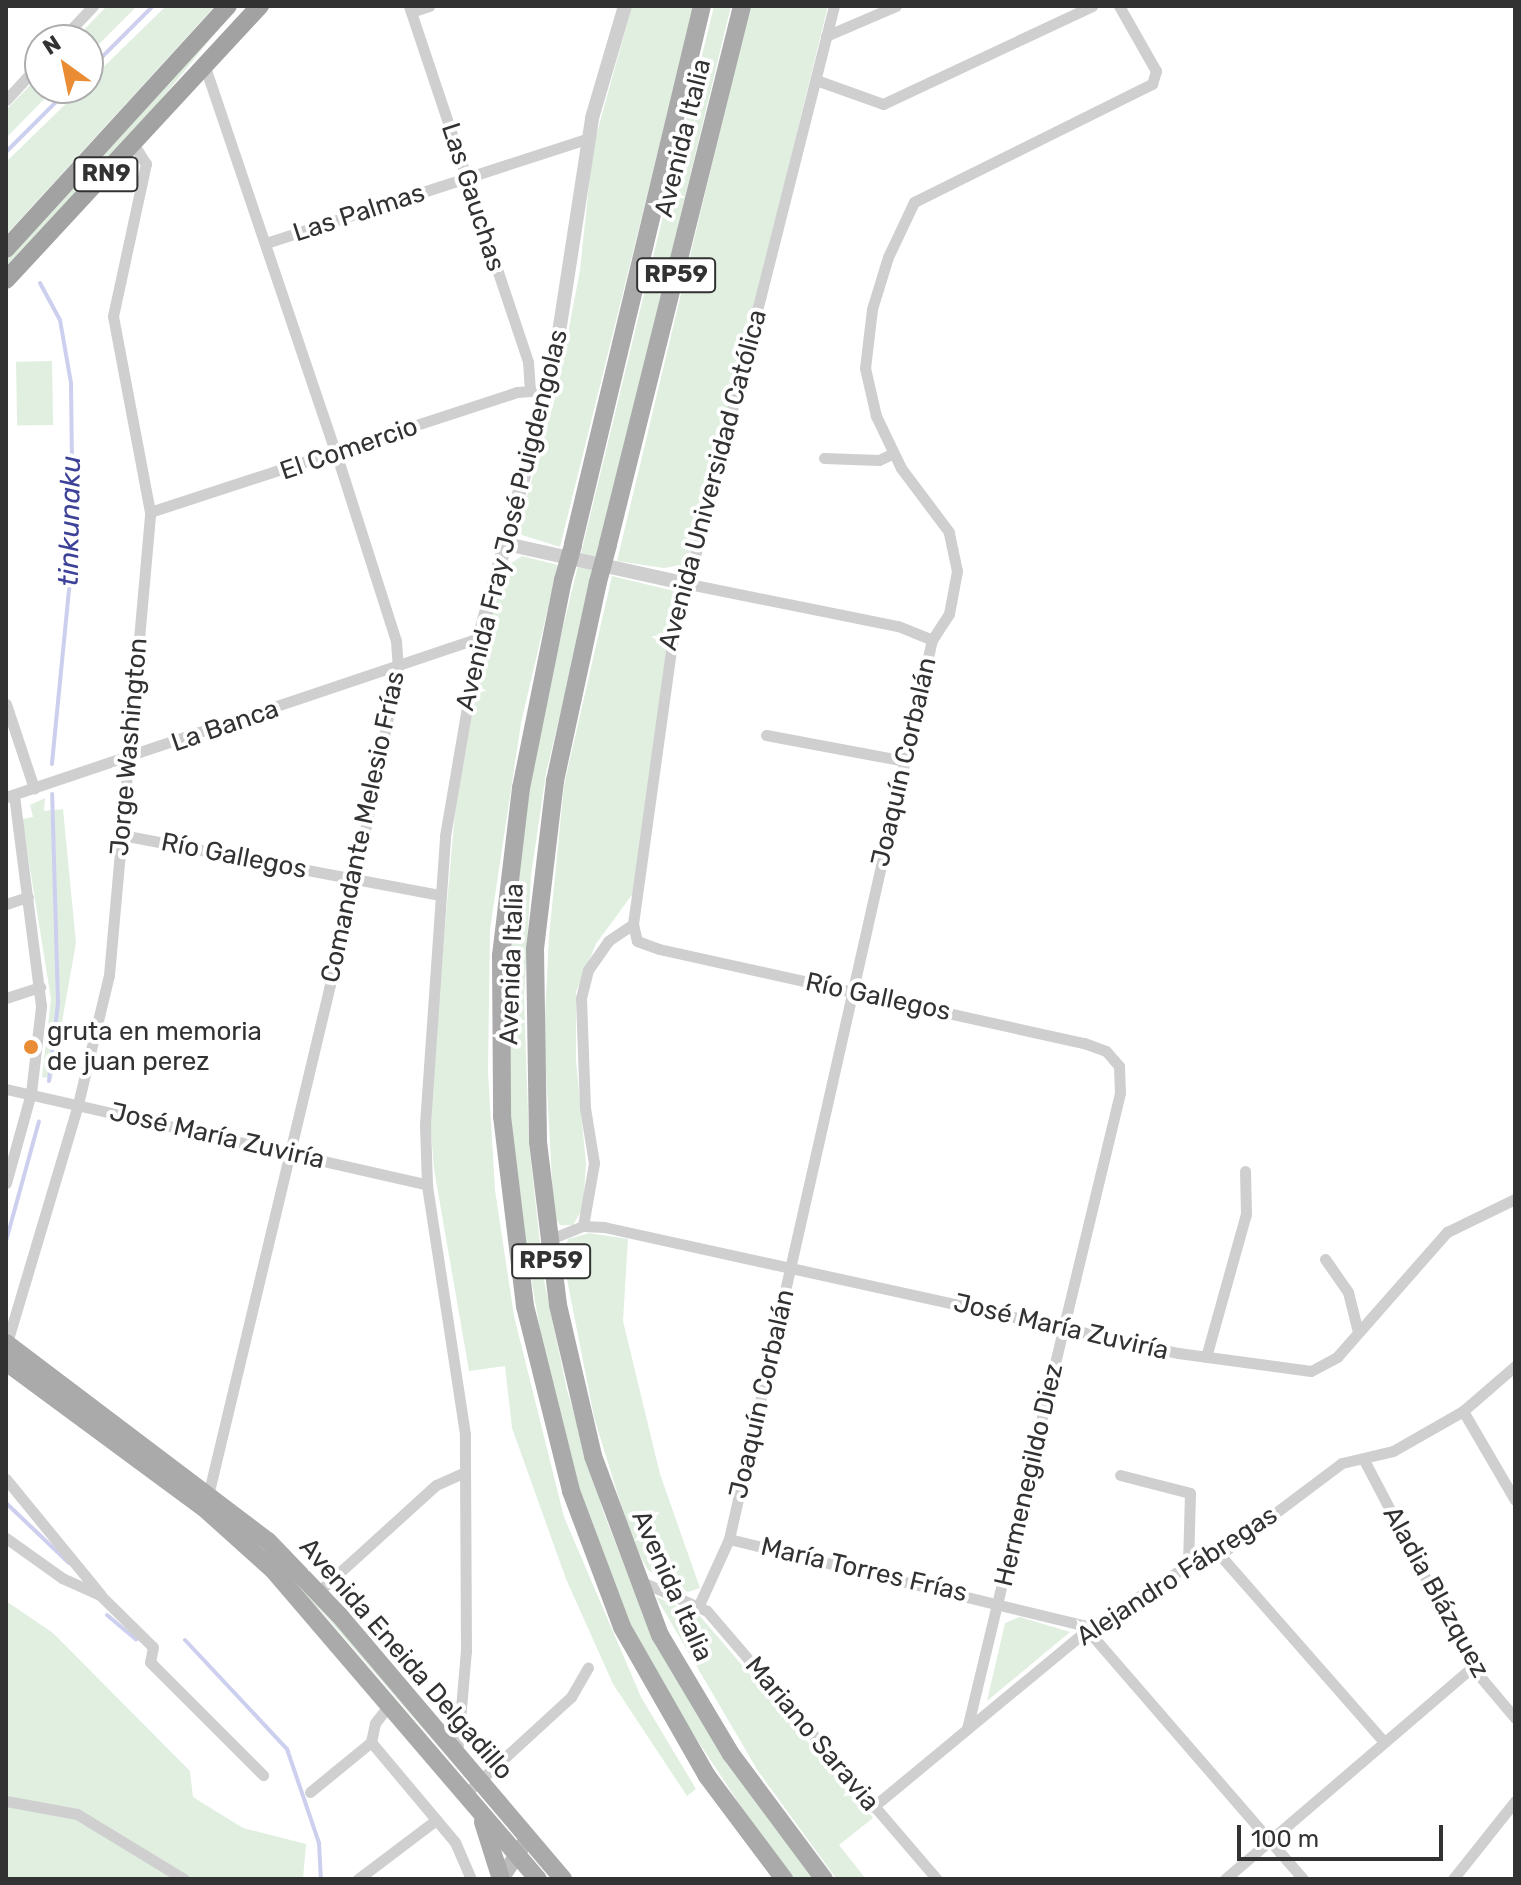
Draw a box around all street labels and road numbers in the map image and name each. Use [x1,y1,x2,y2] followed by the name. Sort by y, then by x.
[648,56,718,220] street label: Avenida Italia
[434,119,512,275] street label: Las Gauchas
[72,154,140,194] road number: RN9
[289,177,429,249] street label: Las Palmas
[636,255,716,295] road number: RP59
[652,306,774,654] street label: Avenida Universidad Católica
[449,326,575,714] street label: Avenida Fray José Puigdengolas
[276,411,422,487] street label: El Comercio
[104,636,154,858] street label: Jorge Washington
[865,654,943,870] street label: Joaquín Corbalán
[315,668,411,986] street label: Comandante Melesio Frías
[167,693,283,759] street label: La Banca
[159,827,309,885] street label: Río Gallegos
[494,883,530,1045] street label: Avenida Italia
[803,966,953,1028] street label: Río Gallegos
[107,1096,327,1176] street label: José María Zuviría
[511,1241,591,1281] road number: RP59
[723,1286,801,1502] street label: Joaquín Corbalán
[951,1287,1171,1367] street label: José María Zuviría
[988,1360,1070,1590] street label: Hermenegildo Diez
[1071,1499,1283,1653] street label: Alejandro Fábregas
[1376,1501,1496,1683] street label: Aladia Blázquez
[625,1506,719,1666] street label: Avenida Italia
[757,1531,971,1609] street label: María Torres Frías
[293,1532,519,1786] street label: Avenida Eneida Delgadillo
[738,1650,886,1818] street label: Mariano Saravia

